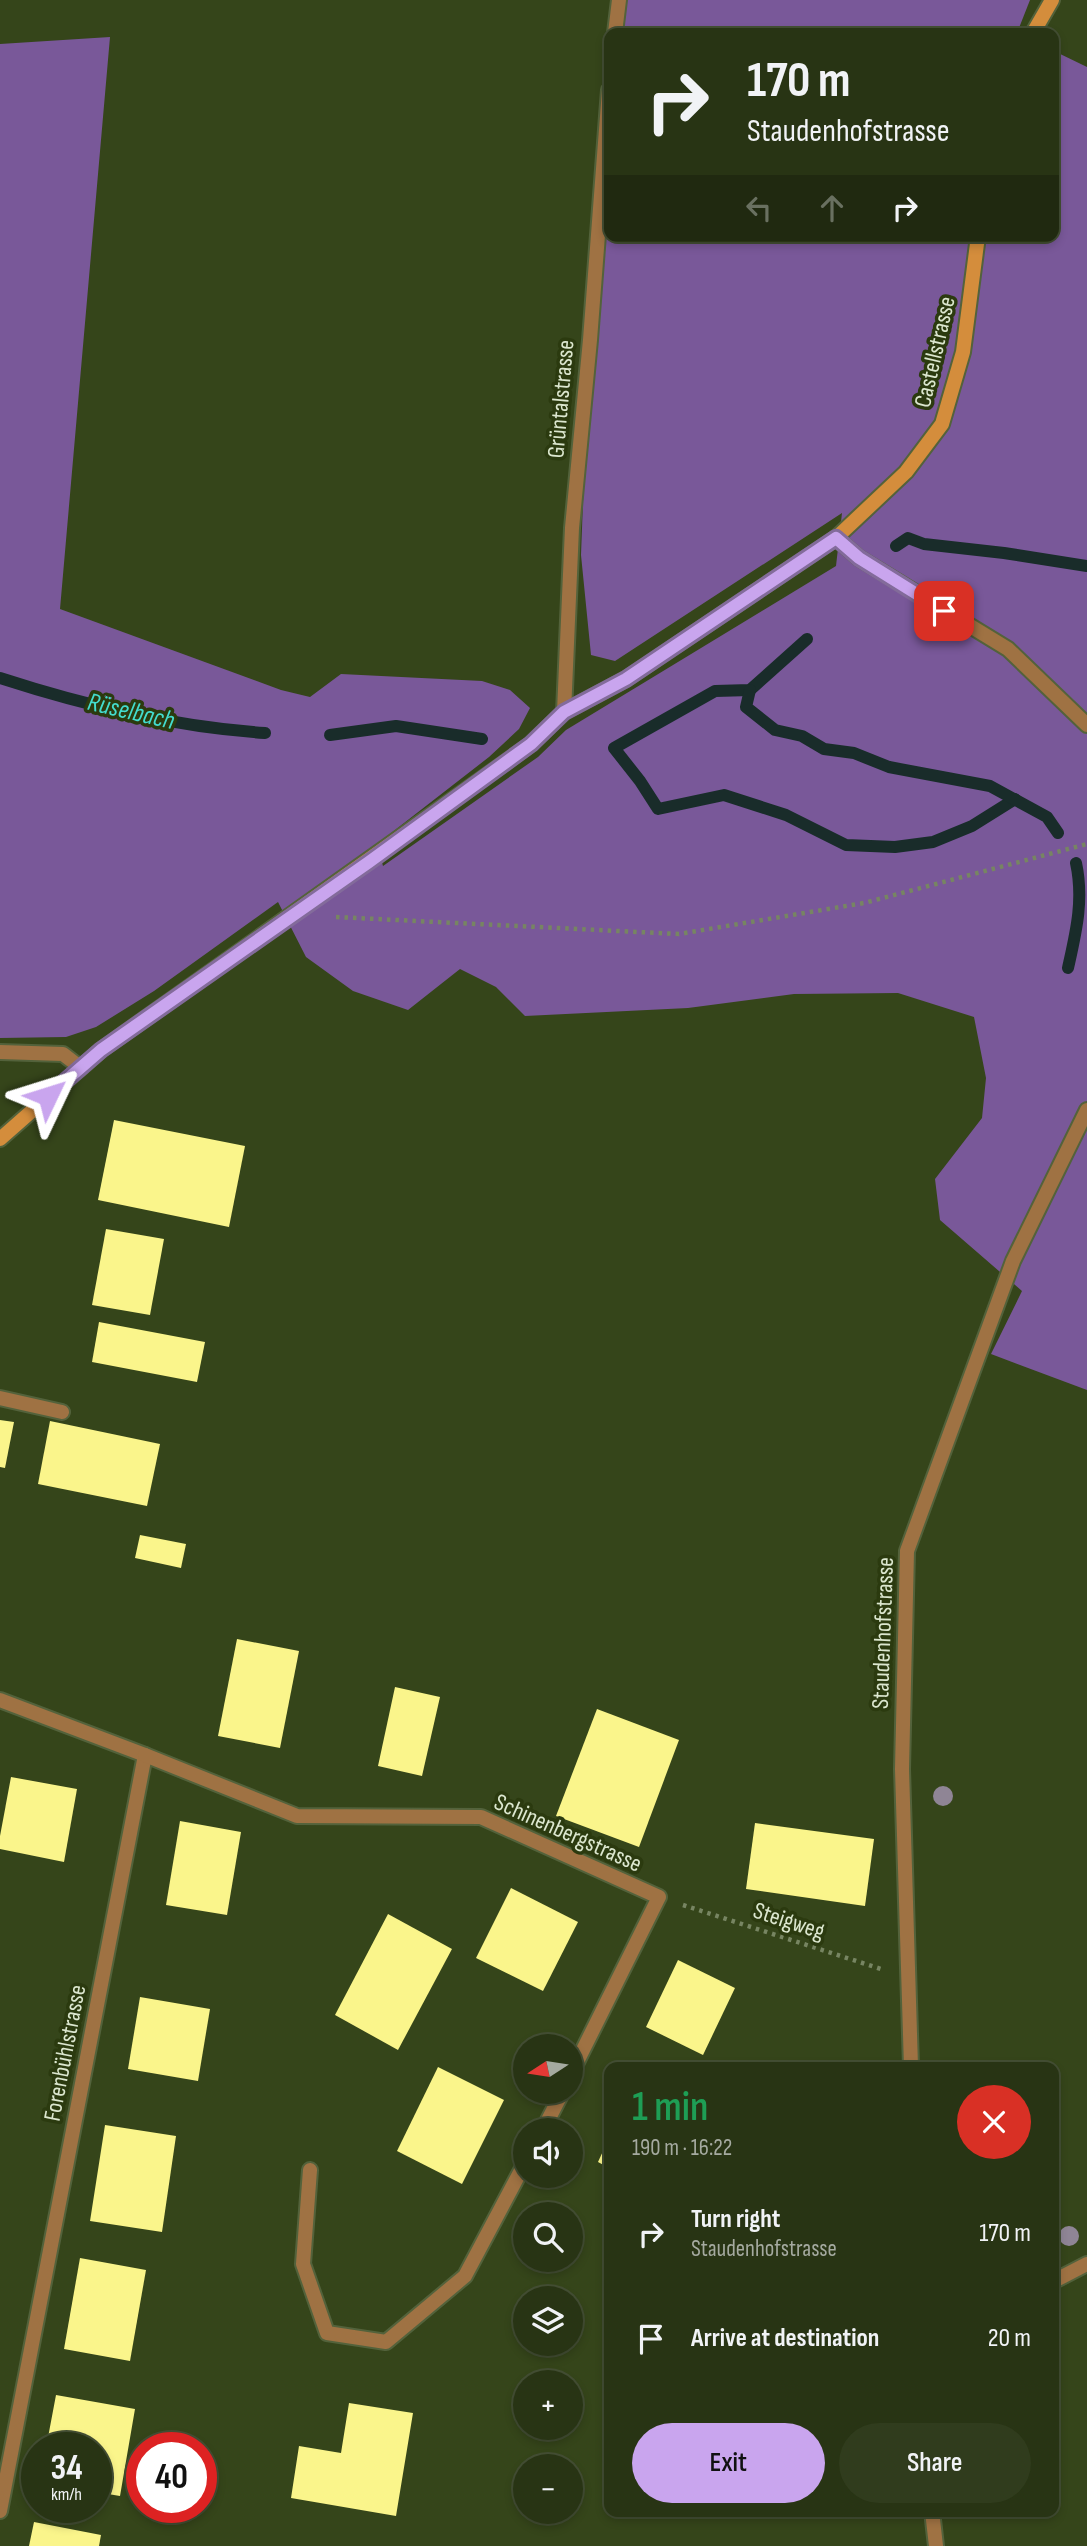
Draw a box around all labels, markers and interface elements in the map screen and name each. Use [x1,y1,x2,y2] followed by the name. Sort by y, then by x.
[747,52,851,111] text: 170 m
[632,56,723,147] icon: right
[747,112,950,151] text: Staudenhofstrasse
[740,189,778,227] icon: left
[813,189,851,227] icon: ahead
[886,189,924,227] icon: right
[908,294,962,410] street label: Castellstrasse
[541,339,581,459] street label: Grüntalstrasse
[914,581,974,641] pin
[925,592,963,630] icon: arrive
[84,687,178,737] water label: Rüselbach
[11,1059,85,1133] position arrow
[866,1557,900,1709] street label: Staudenhofstrasse
[490,1788,646,1878] street label: Schinenbergstrasse
[750,1896,828,1946] street label: Steigweg
[38,1982,92,2124] street label: Forenbühlstrasse
[513,2034,583,2104] north arrow
[513,2034,583,2524] map controls
[632,2082,708,2133] text: 1 min
[957,2085,1031,2159] button: close
[513,2118,583,2188] button: sound
[632,2134,732,2162] text: 190 m · 16:22
[513,2202,583,2272] button: search
[691,2204,780,2235] text: Turn right
[632,2215,670,2253] icon: right
[979,2218,1031,2249] text: 170 m
[691,2235,837,2263] text: Staudenhofstrasse
[513,2286,583,2356] button: layers
[632,2320,670,2358] icon: arrive
[691,2323,879,2354] text: Arrive at destination
[988,2323,1031,2354] text: 20 m
[513,2370,583,2440] button: +
[632,2423,825,2503] button: Exit
[839,2423,1031,2503] button: Share
[126,2432,217,2523] speed limit sign: 40
[51,2447,83,2490] text: 34
[513,2454,583,2524] button: −
[51,2484,82,2505] text: km/h

